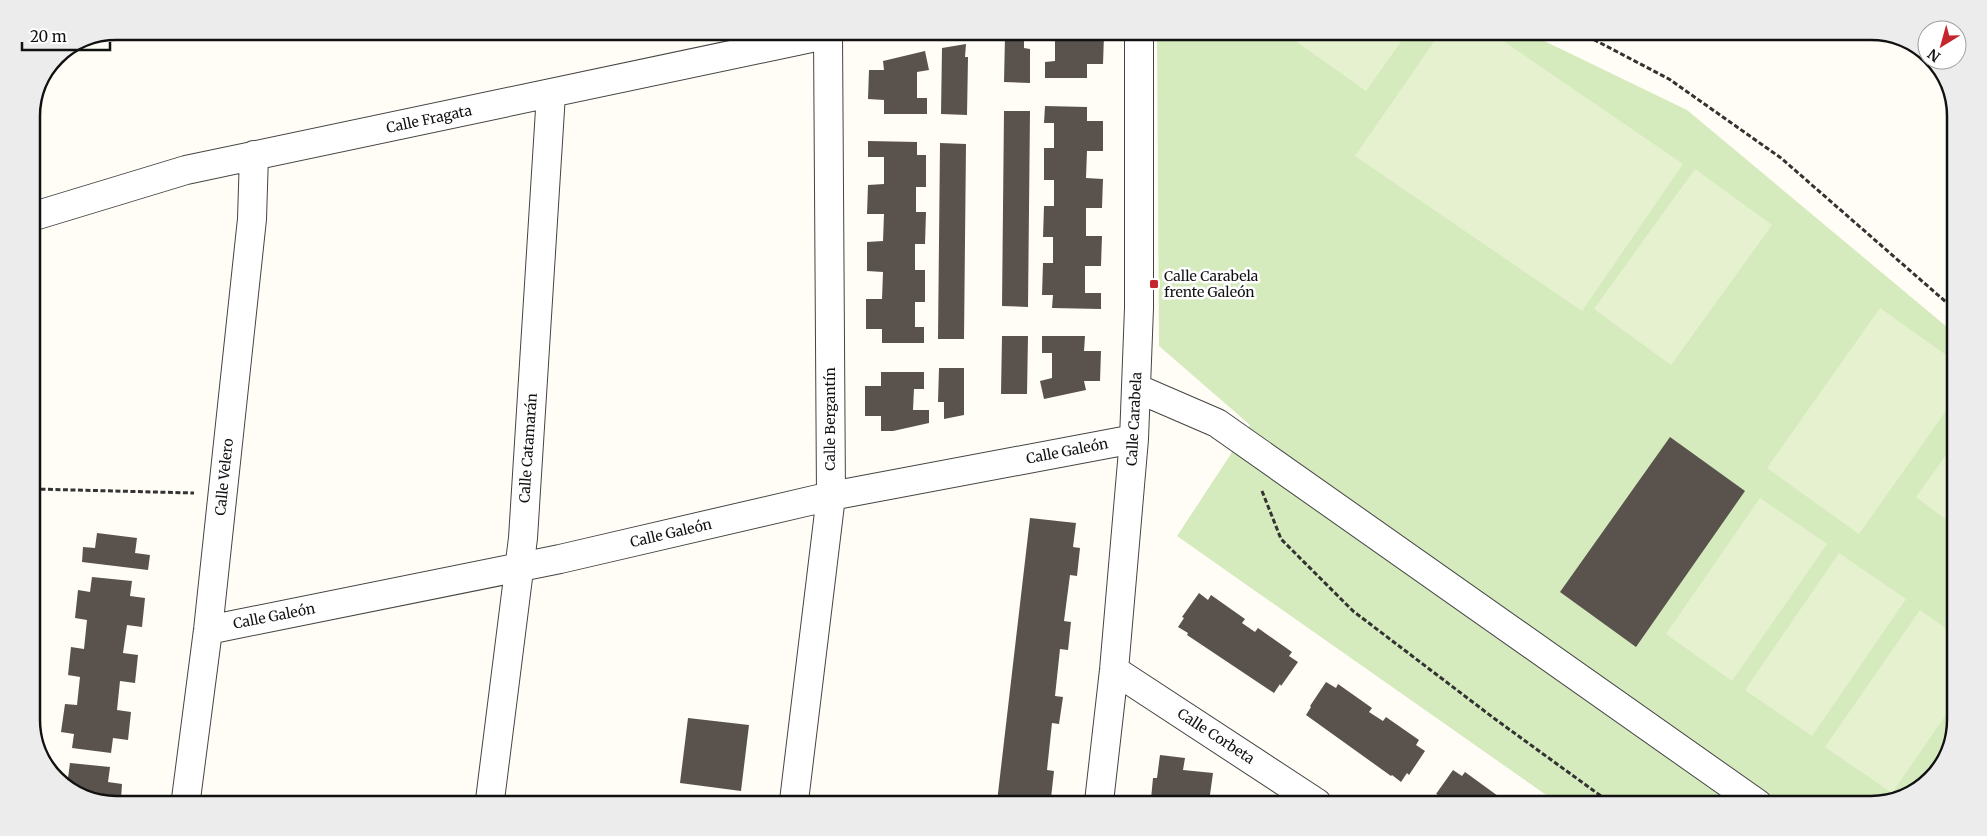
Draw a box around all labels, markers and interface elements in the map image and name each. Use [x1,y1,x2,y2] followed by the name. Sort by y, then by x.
[22,20,110,52] scale bar
[1917,20,1967,70] north arrow
[30,27,67,46] text: 20 m
[1924,45,1944,66] text: N
[385,101,474,137] street label: Calle Fragata
[1164,267,1259,301] place label: Calle Carabela frente Galeón
[1148,278,1160,290] marker: Calle Carabela frente Galeón
[821,367,839,471] street label: Calle Bergantín
[1123,371,1145,467] street label: Calle Carabela
[515,392,541,504] street label: Calle Catamarán
[1024,434,1110,468] street label: Calle Galeón
[211,437,237,517] street label: Calle Velero
[628,515,714,551] street label: Calle Galeón
[231,599,317,633] street label: Calle Galeón
[1174,704,1258,768] street label: Calle Corbeta

